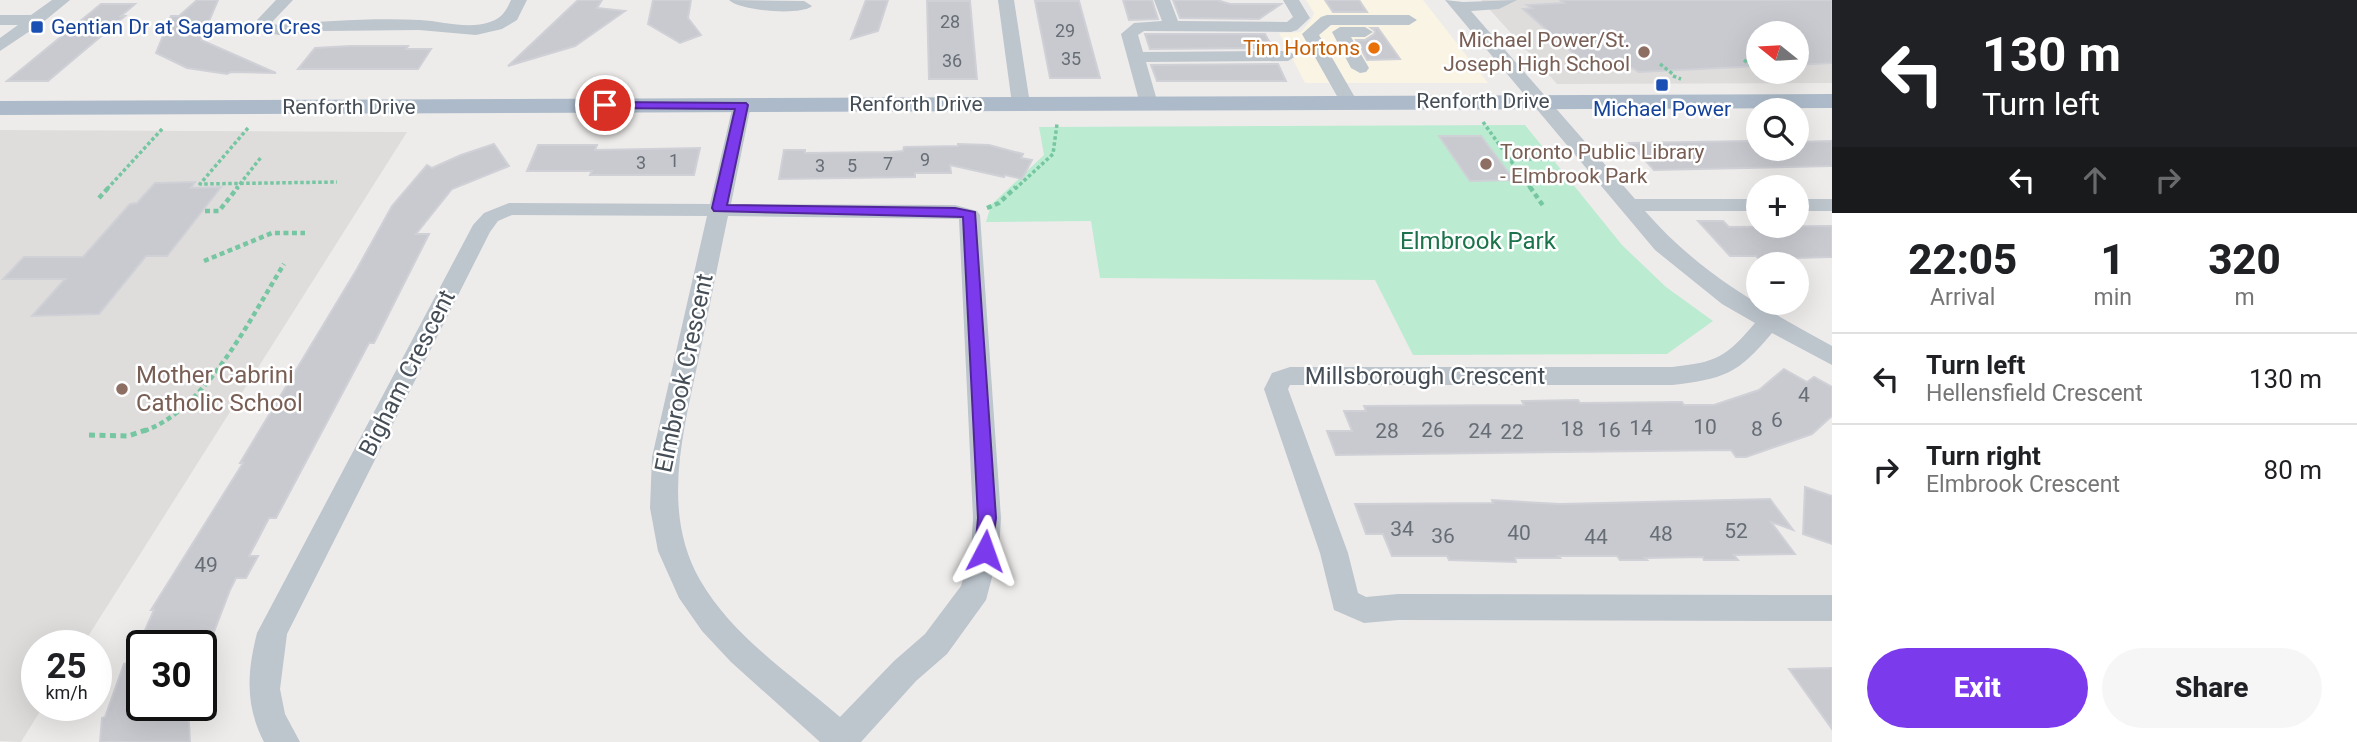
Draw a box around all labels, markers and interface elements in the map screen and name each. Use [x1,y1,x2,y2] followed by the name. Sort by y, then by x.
[940,11,960,32] house number: 28
[51,15,321,39] place label: Gentian Dr at Sagamore Cres
[29,19,45,35] marker: Gentian Dr at Sagamore Cres
[1055,20,1075,41] house number: 29
[1746,21,1810,84] north arrow
[1746,21,1809,315] map controls
[1982,26,2121,83] text: 130 m
[1443,28,1630,76] place label: Michael Power/St. Joseph High School
[1867,28,1958,119] icon: left
[1243,36,1360,60] place label: Tim Hortons
[1366,40,1382,56] marker: Tim Hortons
[1636,44,1652,60] marker: Michael Power/St. Joseph High School
[1061,48,1081,69] house number: 35
[942,50,962,71] house number: 36
[575,75,635,135] pin
[1654,77,1670,93] marker: Michael Power
[1982,85,2100,123] text: Turn left
[586,86,624,124] icon: arrive
[1416,89,1550,113] street label: Renforth Drive
[849,92,983,116] street label: Renforth Drive
[282,95,416,119] street label: Renforth Drive
[1593,97,1731,121] place label: Michael Power
[1746,98,1809,161] button: search
[1500,140,1704,188] place label: Toronto Public Library - Elmbrook Park
[920,149,930,170] house number: 9
[669,150,679,171] house number: 1
[636,152,646,173] house number: 3
[883,153,893,174] house number: 7
[815,155,825,176] house number: 3
[847,155,857,176] house number: 5
[1478,156,1494,172] marker: Toronto Public Library - Elmbrook Park
[2003,161,2041,199] icon: left
[2076,161,2114,199] icon: ahead
[2149,161,2187,199] icon: right
[1746,175,1809,238] button: +
[1400,227,1557,255] park label: Elmbrook Park
[1908,235,2017,284] text: 22:05
[2101,235,2125,284] text: 1
[2208,235,2281,284] text: 320
[1746,252,1809,315] button: −
[649,271,719,475] street label: Elmbrook Crescent
[1930,284,1995,311] text: Arrival
[2093,284,2132,311] text: min
[2234,284,2255,311] text: m
[353,285,461,461] street label: Bigham Crescent
[1926,350,2025,380] text: Turn left
[1867,360,1905,398] icon: left
[136,361,303,417] place label: Mother Cabrini Catholic School
[1305,362,1545,390] street label: Millsborough Crescent
[2249,364,2322,394] text: 130 m
[1926,380,2143,407] text: Hellensfield Crescent
[114,381,130,397] marker: Mother Cabrini Catholic School
[1798,383,1810,407] house number: 4
[1771,408,1783,432] house number: 6
[1693,415,1717,439] house number: 10
[1629,416,1653,440] house number: 14
[1560,417,1584,441] house number: 18
[1751,417,1763,441] house number: 8
[1421,418,1445,442] house number: 26
[1597,418,1621,442] house number: 16
[1375,419,1399,443] house number: 28
[1468,419,1492,443] house number: 24
[1500,420,1524,444] house number: 22
[1926,441,2041,471] text: Turn right
[1867,451,1905,489] icon: right
[2264,455,2322,485] text: 80 m
[1926,471,2120,498] text: Elmbrook Crescent
[948,514,1022,588] position arrow
[1390,517,1414,541] house number: 34
[1724,519,1748,543] house number: 52
[1507,521,1531,545] house number: 40
[1649,522,1673,546] house number: 48
[1431,524,1455,548] house number: 36
[1584,525,1608,549] house number: 44
[194,553,218,577] house number: 49
[126,630,217,721] speed limit sign: 30
[46,646,87,687] text: 25
[1867,648,2088,728] button: Exit
[2102,648,2322,728] button: Share
[45,682,88,703] text: km/h

